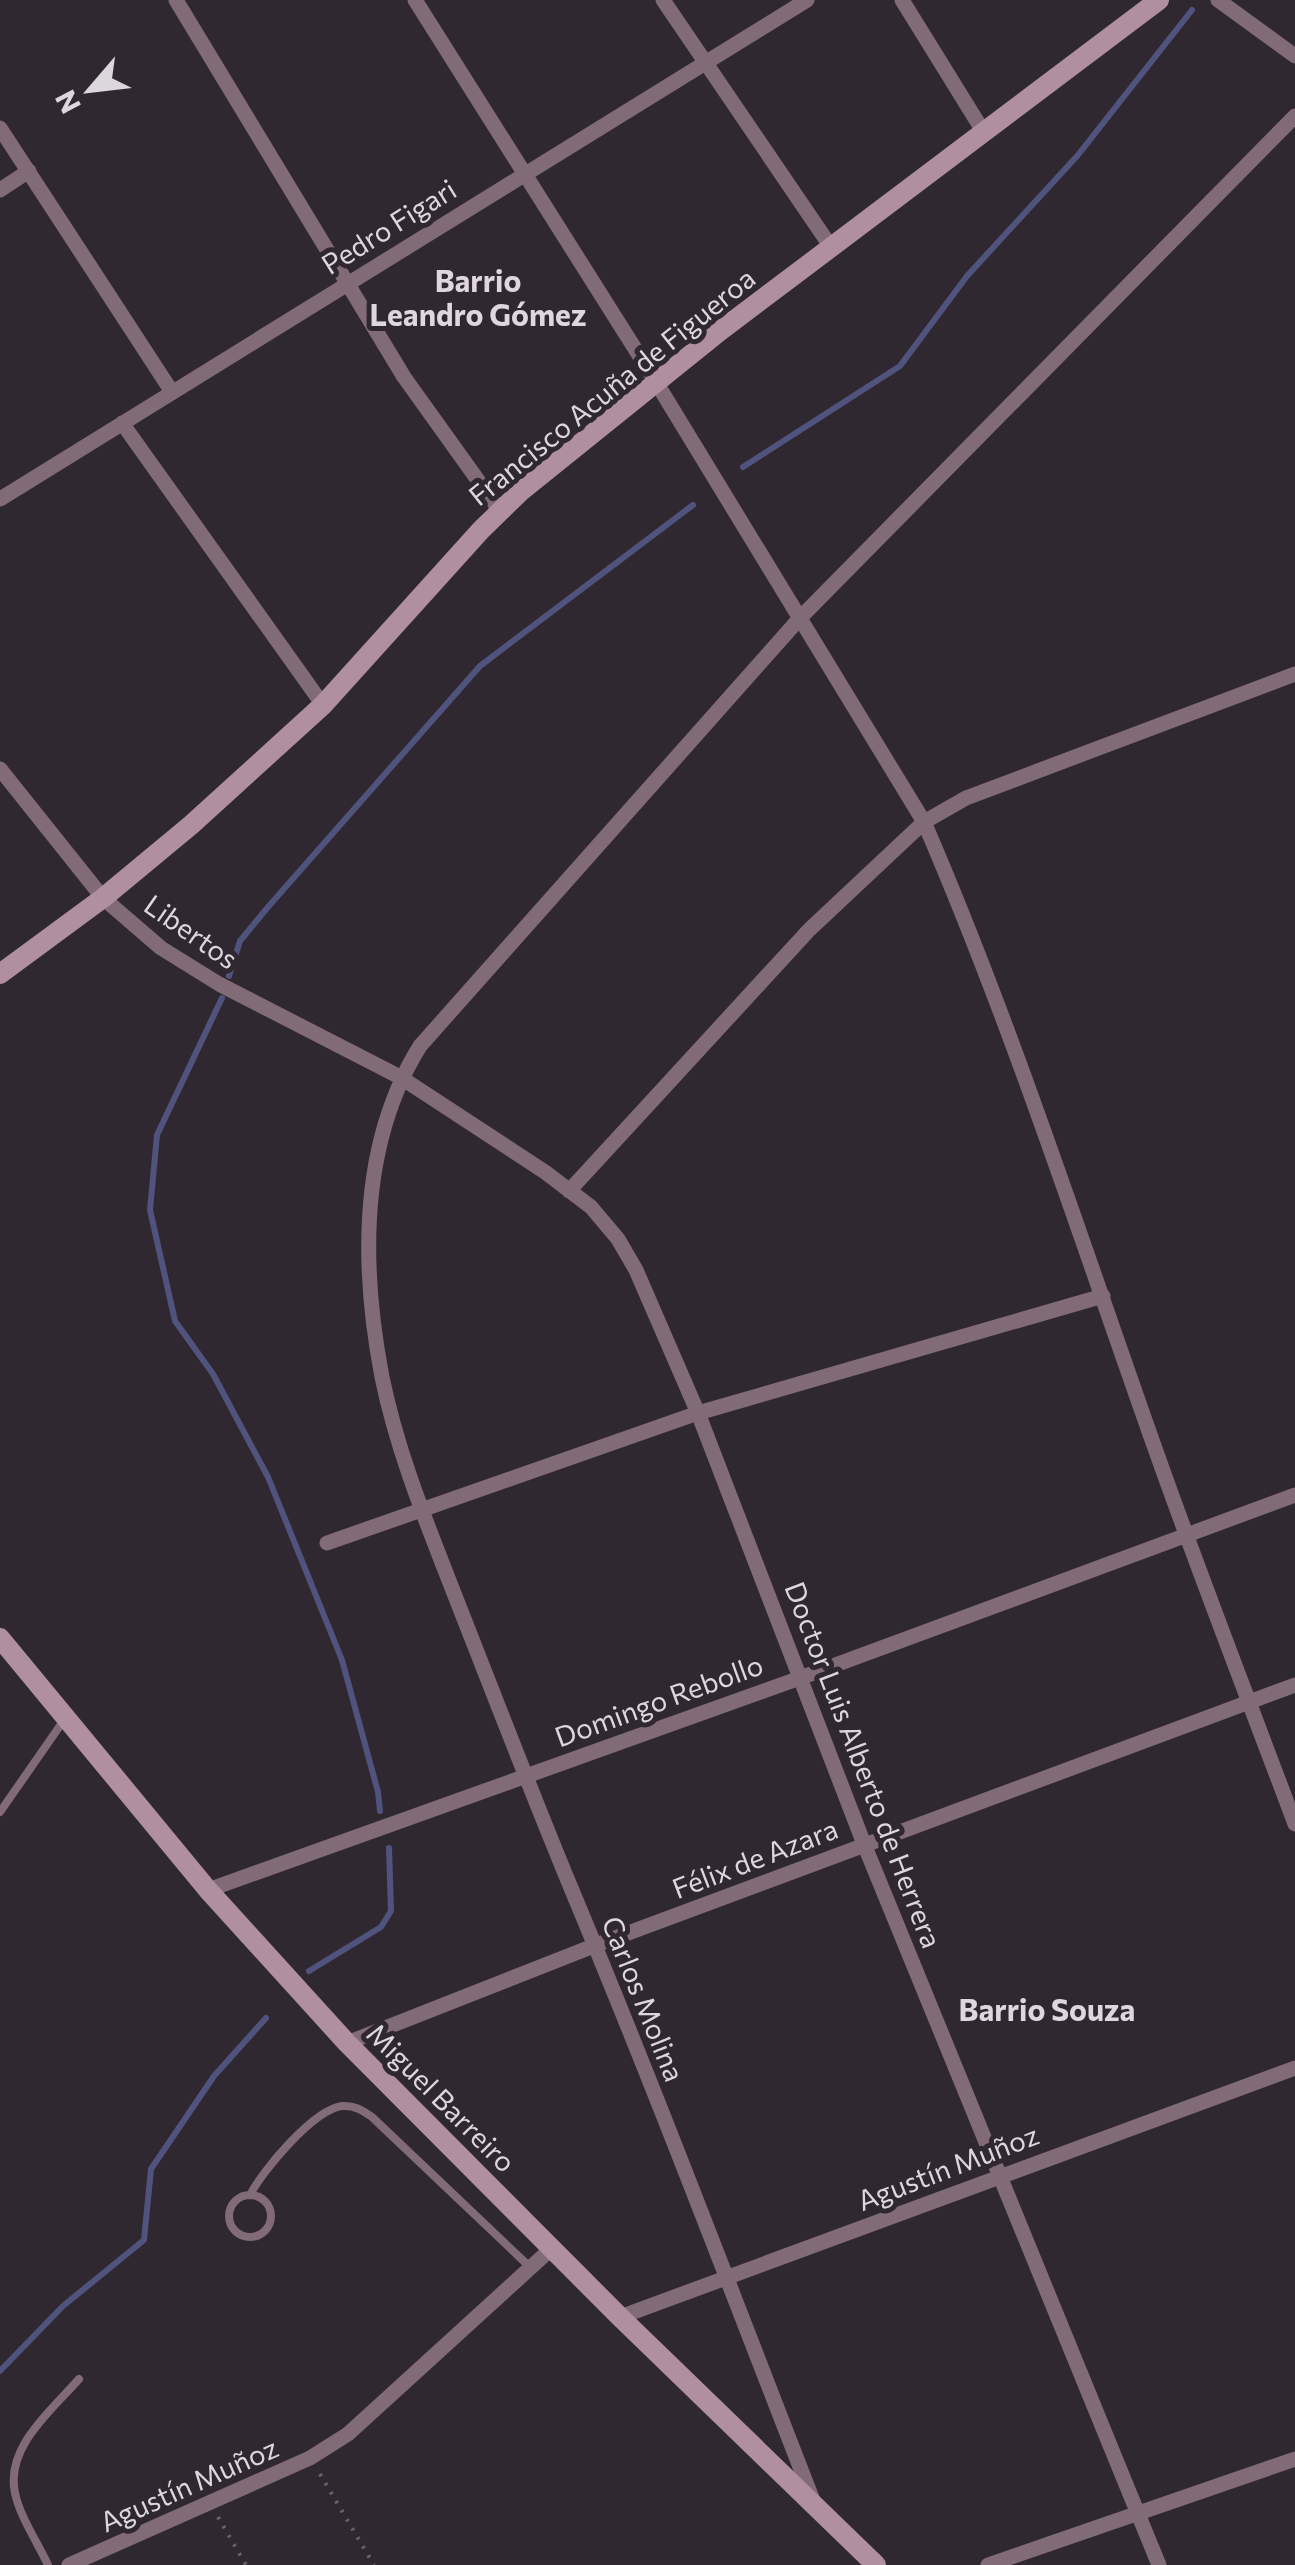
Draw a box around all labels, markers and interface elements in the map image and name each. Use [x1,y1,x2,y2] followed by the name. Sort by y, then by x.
[40,40,140,140] north arrow
[47,85,87,119] text: N
[315,171,462,281] street label: Pedro Figari
[461,260,761,512] street label: Francisco Acuña de Figueroa
[370,261,586,332] district label: Barrio Leandro Gómez
[138,887,245,976] street label: Libertos
[778,1577,950,1952] street label: Doctor Luis Alberto de Herrera
[550,1647,767,1753] street label: Domingo Rebollo
[667,1811,842,1905] street label: Félix de Azara
[595,1911,692,2086] street label: Carlos Molina
[959,1990,1135,2027] district label: Barrio Souza
[360,2016,523,2179] street label: Miguel Barreiro
[852,2117,1043,2217] street label: Agustín Muñoz
[94,2430,283,2539] street label: Agustín Muñoz

